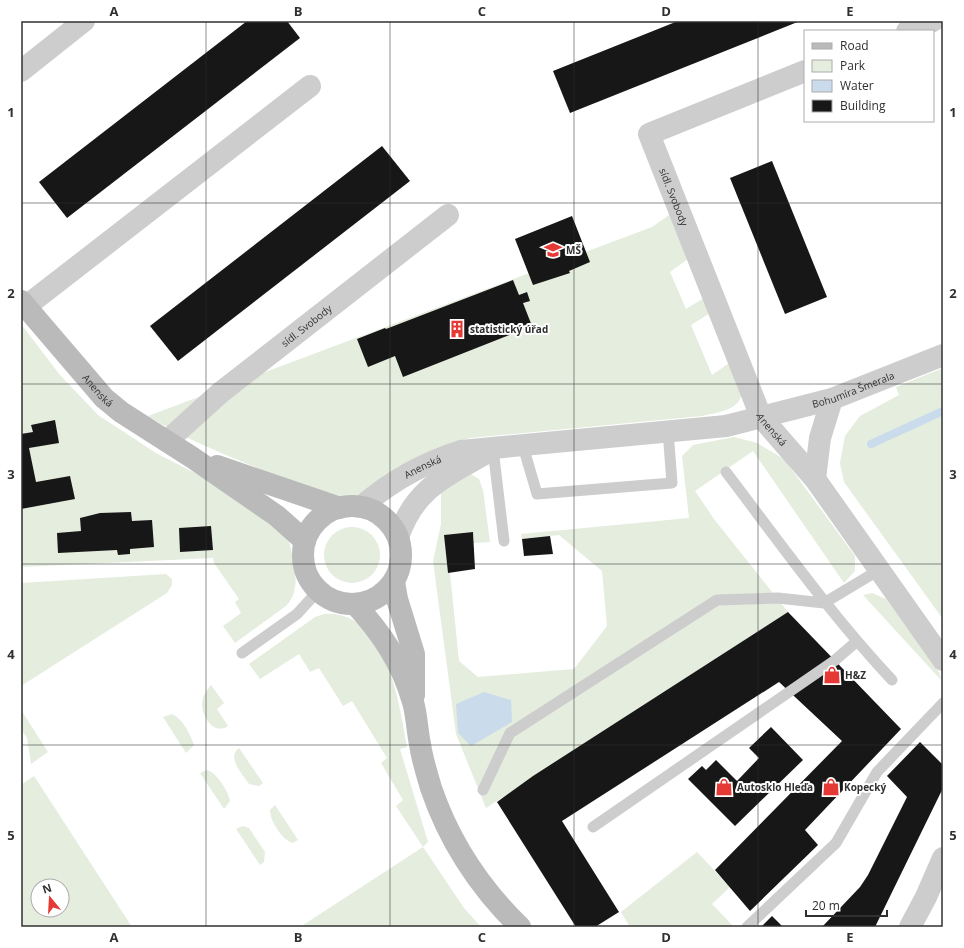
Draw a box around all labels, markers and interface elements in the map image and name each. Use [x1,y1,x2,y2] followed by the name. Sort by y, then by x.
[110,2,119,20] text: A
[294,2,303,20] text: B
[478,2,486,20] text: C
[661,2,671,20] text: D
[846,2,854,20] text: E
[804,30,934,122] legend
[840,37,869,54] text: Road
[840,57,866,74] text: Park
[840,77,874,94] text: Water
[840,97,886,114] text: Building
[7,103,15,121] text: 1
[949,103,957,121] text: 1
[656,166,692,229] street label: sídl. Svobody
[543,240,563,260] school or university icon: MŠ
[566,243,581,257] place label: MŠ
[7,284,15,302] text: 2
[949,284,957,302] text: 2
[278,301,335,350] street label: sídl. Svobody
[447,319,467,339] building icon: statistický úřad
[470,322,548,336] place label: statistický úřad
[810,368,896,411] street label: Bohumíra Šmerala
[79,371,116,410] street label: Anenská
[753,411,790,449] street label: Anenská
[401,452,443,482] street label: Anenská
[7,465,15,483] text: 3
[949,465,957,483] text: 3
[7,645,15,663] text: 4
[949,645,957,663] text: 4
[822,665,842,685] shop icon: H&Z
[845,668,866,682] place label: H&Z
[714,777,734,797] shop icon: Autosklo Hleďa
[821,777,841,797] shop icon: Kopecký
[737,780,813,794] place label: Autosklo Hleďa
[844,780,886,794] place label: Kopecký
[7,826,15,844] text: 5
[949,826,957,844] text: 5
[30,878,70,918] north arrow
[40,879,53,897] text: N
[806,892,887,918] scale bar
[812,897,840,914] text: 20 m
[110,928,119,946] text: A
[294,928,303,946] text: B
[478,928,486,946] text: C
[661,928,671,946] text: D
[846,928,854,946] text: E

